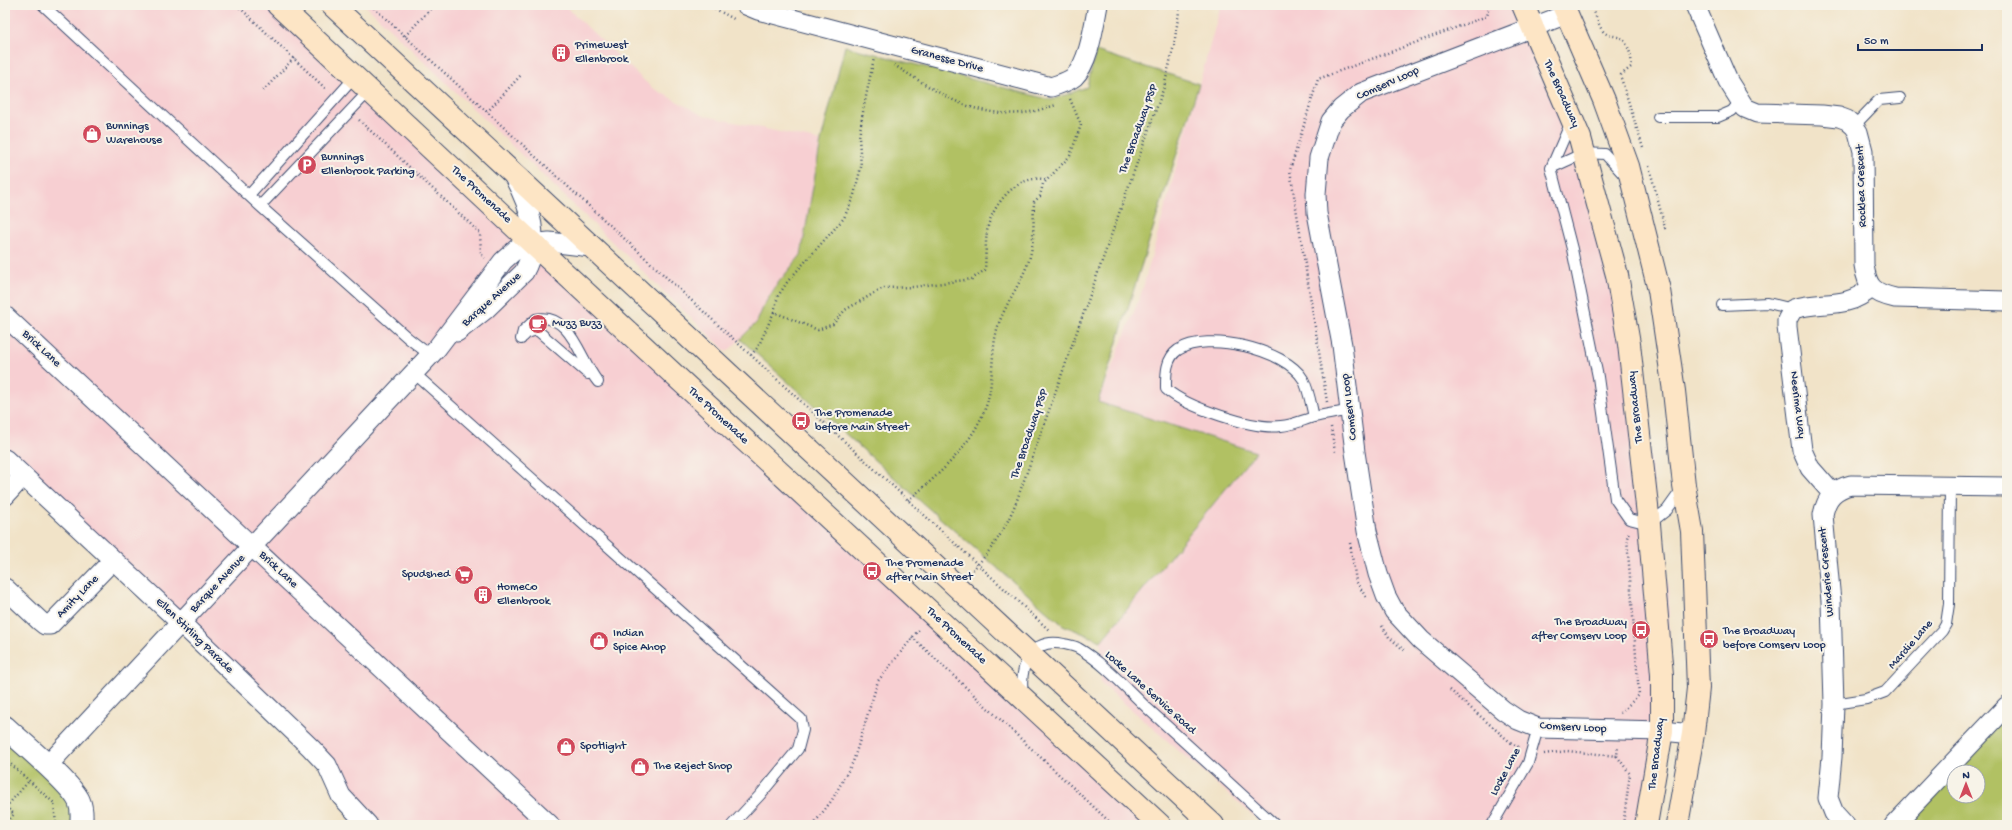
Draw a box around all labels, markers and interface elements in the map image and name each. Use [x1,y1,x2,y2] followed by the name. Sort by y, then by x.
[1858,26,1982,52] scale bar
[1864,35,1889,49] text: 50 m
[574,39,630,67] place label: Primewest Ellenbrook
[550,42,572,64] building icon: Primewest Ellenbrook
[909,44,986,77] street label: Granesse Drive
[1539,57,1582,130] street label: The Broadway
[1355,64,1422,104] street label: Comserv Loop
[1116,82,1162,176] street label: The Broadway PSP
[105,120,163,148] place label: Bunnings Warehouse
[81,123,103,145] shop icon: Bunnings Warehouse
[1854,143,1870,227] street label: Rocklea Crescent
[320,151,415,179] place label: Bunnings Ellenbrook Parking
[296,154,318,176] parking icon: Bunnings Ellenbrook Parking
[447,163,515,227] street label: The Promenade
[459,269,525,331] street label: Barque Avenue
[527,313,549,335] cafe icon: Muzz Buzz
[552,317,602,331] place label: Muzz Buzz
[18,327,64,371] street label: Brick Lane
[1625,370,1647,445] street label: The Broadway
[1786,370,1808,440] street label: Neerima Way
[1339,373,1361,441] street label: Comserv Loop
[684,384,752,448] street label: The Promenade
[1008,387,1052,482] street label: The Broadway PSP
[814,407,910,435] place label: The Promenade before Main Street
[790,410,812,432] bus stop icon: The Promenade before Main Street
[1816,526,1838,617] street label: Winderie Crescent
[255,548,301,592] street label: Brick Lane
[187,551,249,617] street label: Barque Avenue
[885,557,974,585] place label: The Promenade after Main Street
[861,560,883,582] bus stop icon: The Promenade after Main Street
[453,564,475,586] supermarket icon: Spudshed
[402,568,451,582] place label: Spudshed
[54,572,103,622] street label: Amity Lane
[497,581,552,609] place label: HomeCo Ellenbrook
[472,584,494,606] building icon: HomeCo Ellenbrook
[152,595,236,677] street label: Ellen Stirling Parade
[922,604,990,668] street label: The Promenade
[1531,616,1627,644] place label: The Broadway after Comserv Loop
[1886,617,1937,673] street label: Mardie Lane
[1630,619,1652,641] bus stop icon: The Broadway after Comserv Loop
[1722,625,1826,653] place label: The Broadway before Comserv Loop
[613,627,666,655] place label: Indian Spice Ahop
[1698,628,1720,650] bus stop icon: The Broadway before Comserv Loop
[588,630,610,652] shop icon: Indian Spice Ahop
[1101,648,1199,738] street label: Locke Lane Service Road
[1646,717,1668,792] street label: The Broadway
[1539,719,1607,737] street label: Comserv Loop
[555,736,577,758] shop icon: Spotlight
[580,740,627,754] place label: Spotlight
[1488,745,1525,798] street label: Locke Lane
[629,756,651,778] shop icon: The Reject Shop
[653,760,732,774] place label: The Reject Shop
[1946,764,1986,804] north arrow
[1962,770,1970,782] text: N

